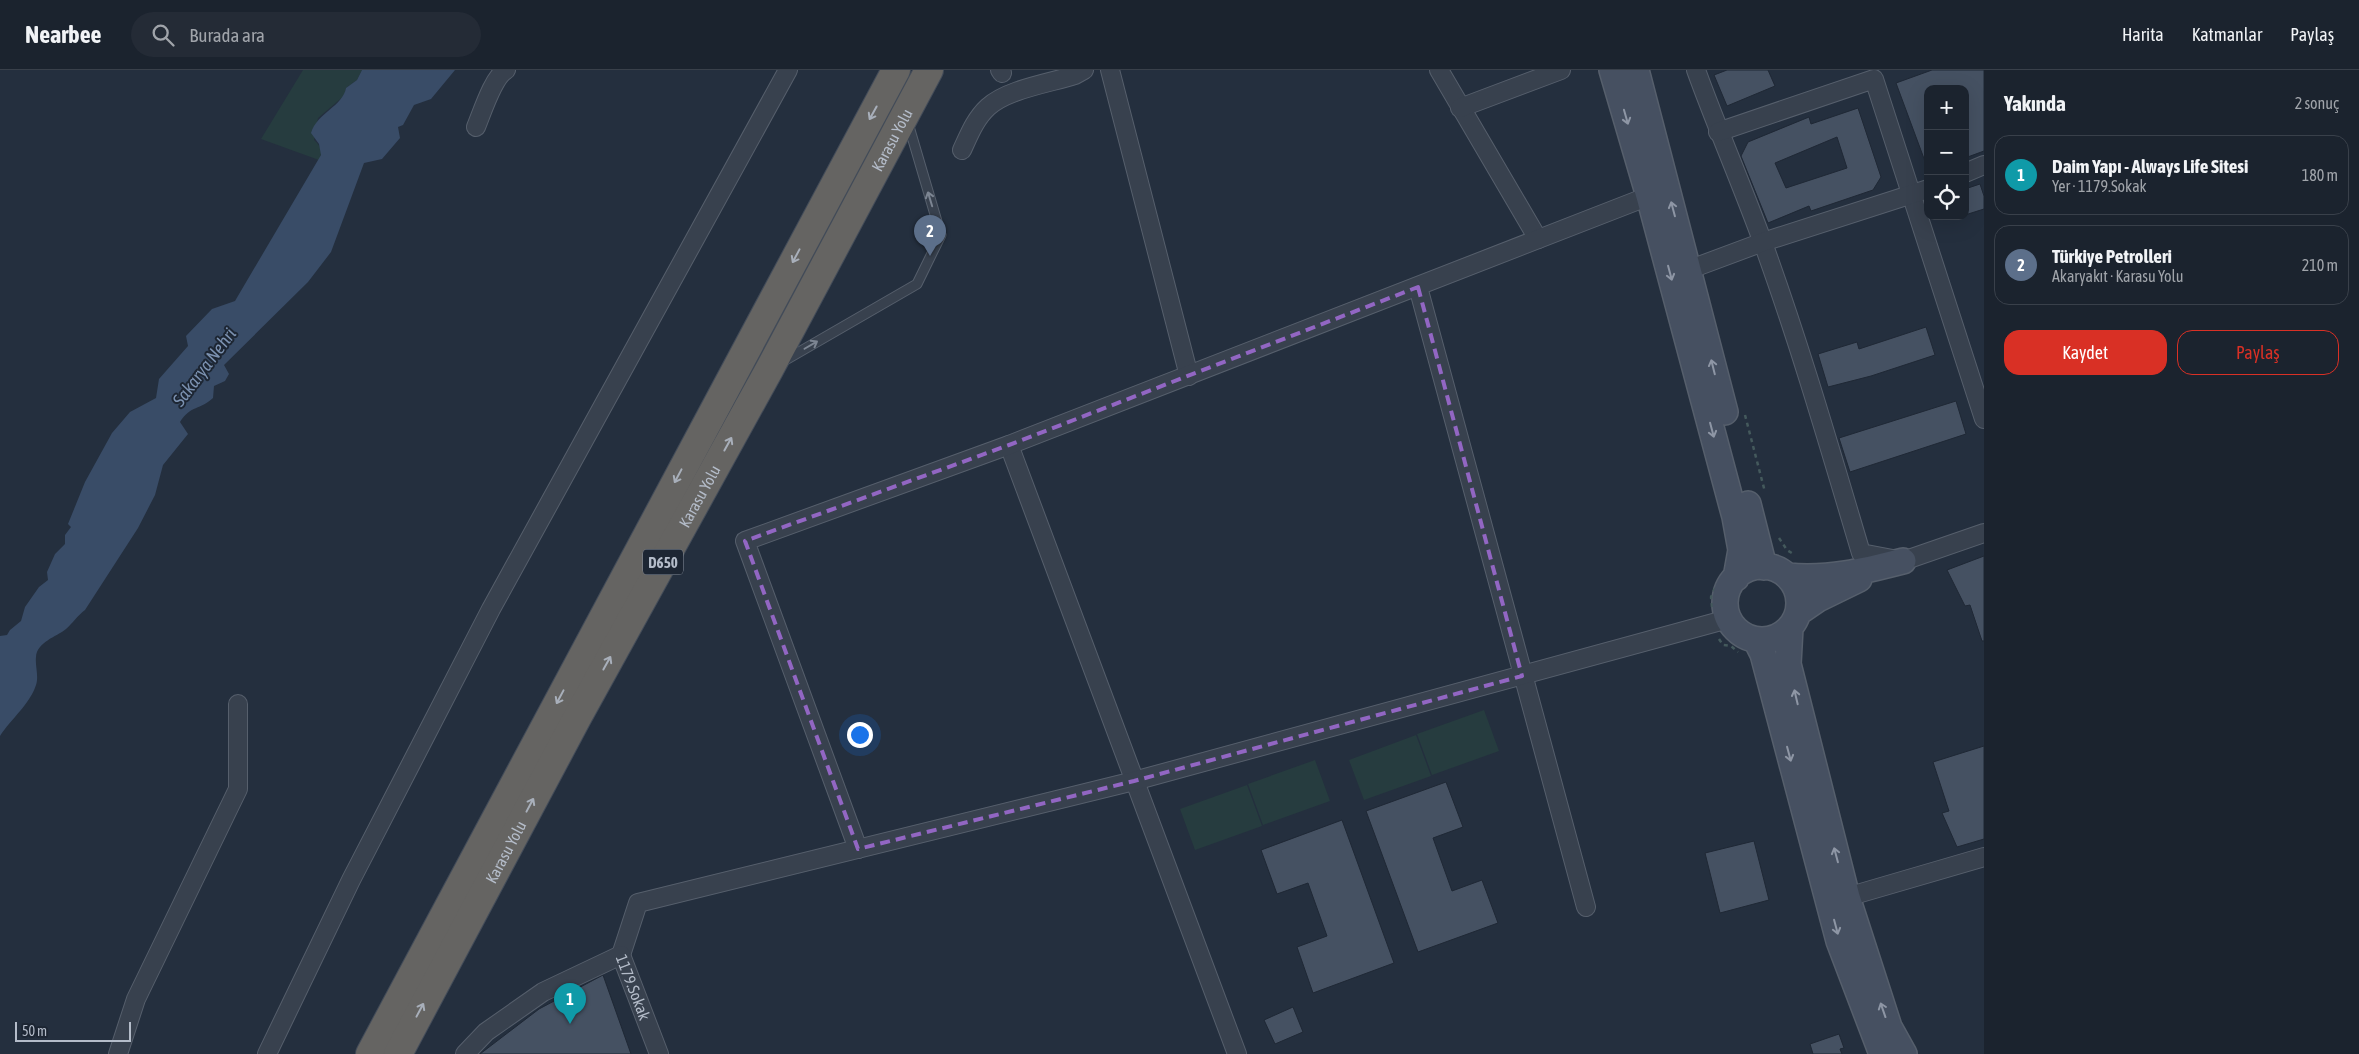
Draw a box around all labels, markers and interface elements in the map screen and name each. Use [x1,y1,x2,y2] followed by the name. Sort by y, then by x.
[131,12,481,57] search box
[25,21,101,48] text: Nearbee
[149,21,177,49] icon: search
[189,24,265,46] text: Burada ara
[2122,24,2164,45] text: Harita
[2192,24,2262,45] text: Katmanlar
[2290,24,2334,45] text: Paylaş
[1924,85,1969,220] map controls
[1924,85,1969,130] button: +
[2004,91,2066,115] text: Yakında
[2295,94,2339,112] text: 2 sonuç
[867,105,877,119] one-way arrow
[868,106,916,174] street label: Karasu Yolu
[1621,108,1631,124] one-way arrow
[1924,130,1969,175] button: −
[2052,155,2248,177] text: Daim Yapı - Always Life Sitesi
[2017,166,2025,184] text: 1
[2302,166,2338,184] text: 180 m
[1924,175,1969,220] button: locate
[2052,177,2147,195] text: Yer · 1179.Sokak
[925,191,935,207] one-way arrow
[1667,202,1677,218] one-way arrow
[914,215,946,256] pin: 2
[2052,245,2172,267] text: Türkiye Petrolleri
[791,248,800,263] one-way arrow
[2017,256,2025,274] text: 2
[2302,256,2338,274] text: 210 m
[1666,265,1675,281] one-way arrow
[2052,267,2184,285] text: Akaryakıt · Karasu Yolu
[167,324,240,411] water label: Sakarya Nehri
[2004,330,2167,375] button: Kaydet
[2177,330,2339,375] button: Paylaş
[803,340,817,350] one-way arrow
[1708,359,1717,375] one-way arrow
[1707,422,1717,438] one-way arrow
[723,436,733,451] one-way arrow
[675,462,724,530] street label: Karasu Yolu
[673,469,683,484] one-way arrow
[643,550,683,574] road number: D650
[602,655,612,670] one-way arrow
[555,689,565,704] one-way arrow
[1791,690,1800,706] one-way arrow
[847,722,873,748] your location
[1784,745,1794,761] one-way arrow
[525,798,535,813] one-way arrow
[482,818,530,886] street label: Karasu Yolu
[1831,847,1840,863] one-way arrow
[1831,919,1841,935] one-way arrow
[613,952,654,1023] street label: 1179.Sokak
[554,983,586,1024] pin: 1
[1878,1002,1888,1018] one-way arrow
[415,1003,425,1018] one-way arrow
[15,1019,131,1042] scale bar
[22,1023,47,1039] text: 50 m

